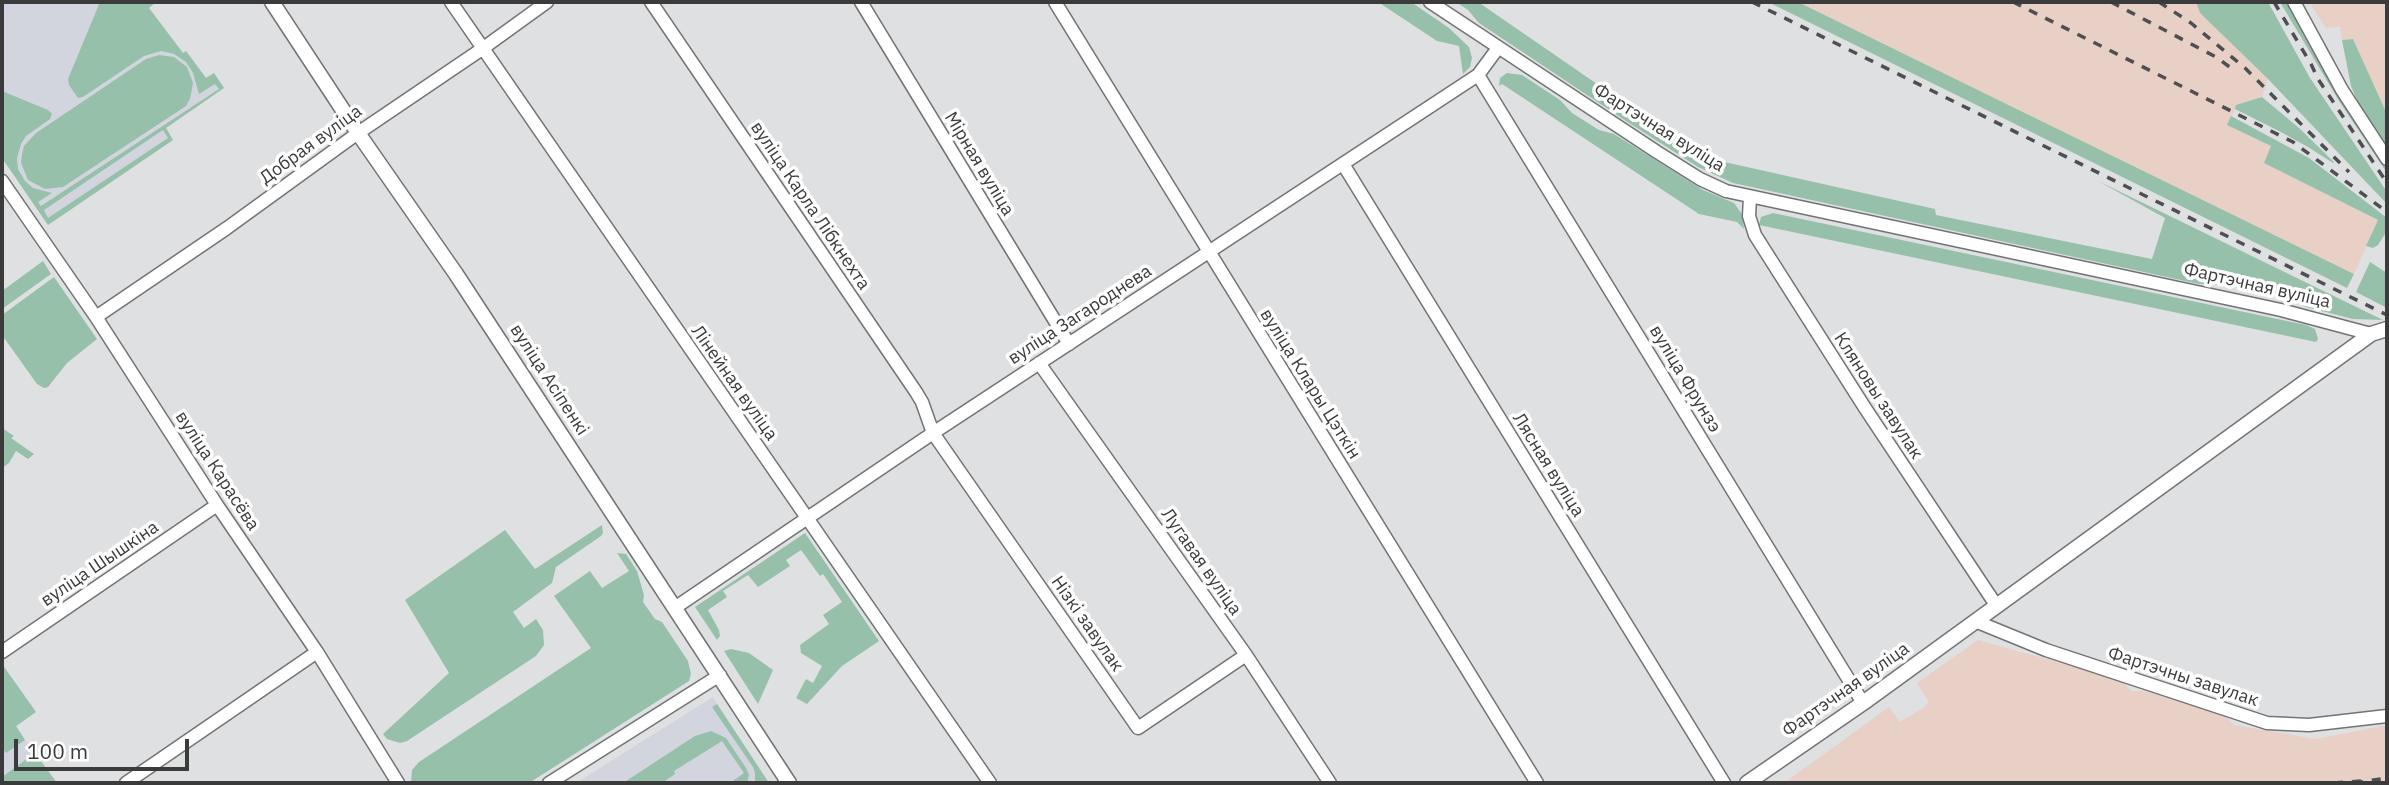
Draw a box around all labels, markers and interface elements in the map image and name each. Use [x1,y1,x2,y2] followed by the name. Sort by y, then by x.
[1590,79,1728,177] street label: Фартэчная вуліца
[256,101,366,189] street label: Добрая вуліца
[940,108,1018,220] street label: Мірная вуліца
[746,118,874,294] street label: вуліца Карла Лібкнехта
[2181,259,2333,313] street label: Фартэчная вуліца
[1004,261,1156,369] street label: вуліца Загароднева
[1255,305,1365,463] street label: вуліца Клары Цэткін
[505,320,593,440] street label: вуліца Асіпенкі
[686,321,782,445] street label: Лінейная вуліца
[1645,322,1725,436] street label: вуліца Фрунзэ
[1829,329,1927,463] street label: Кляновы завулак
[170,407,264,535] street label: вуліца Карасёва
[1507,409,1589,521] street label: Лясная вуліца
[1156,504,1246,620] street label: Лугавая вуліца
[37,517,163,611] street label: вуліца Шышкіна
[1046,572,1128,676] street label: Нізкі завулак
[1778,638,1914,742] street label: Фартэчная вуліца
[2105,642,2261,712] street label: Фартэчны завулак
[18,726,192,770] scale bar
[27,737,88,765] text: 100 m

